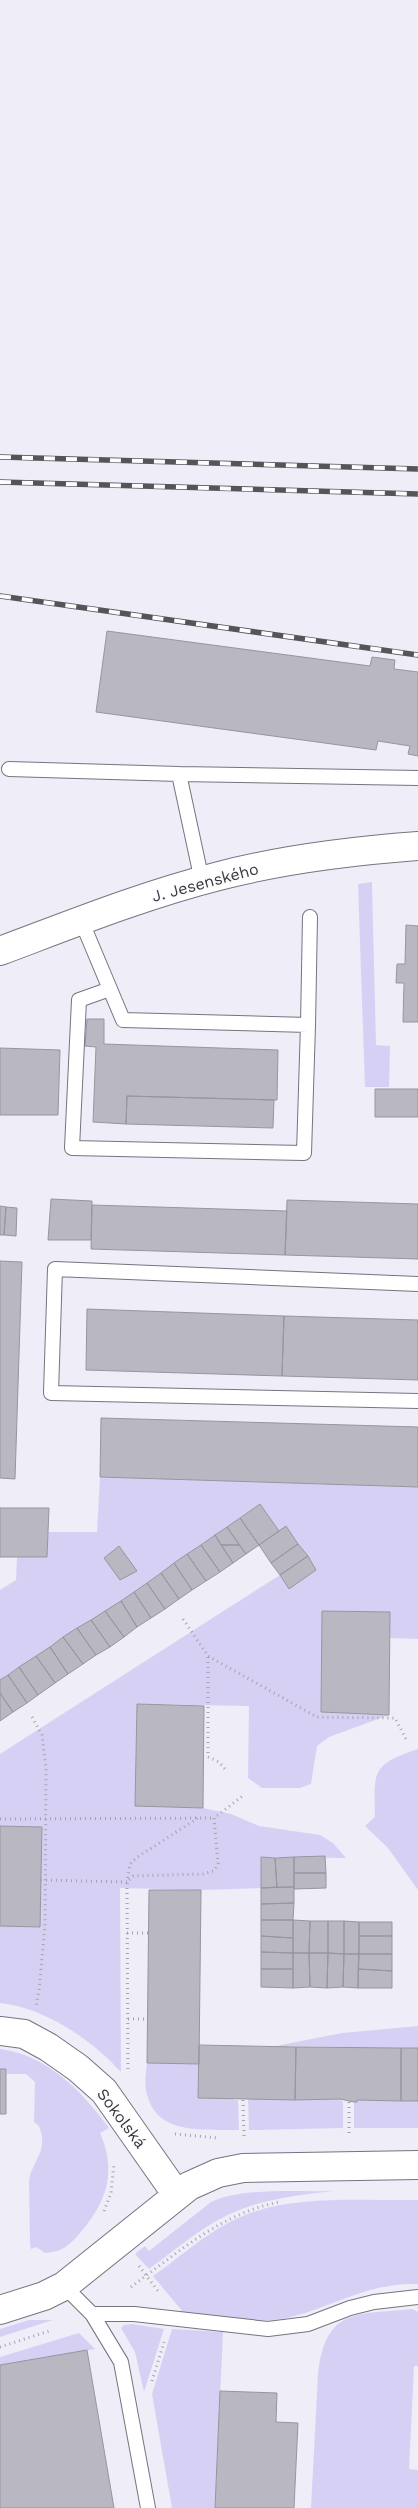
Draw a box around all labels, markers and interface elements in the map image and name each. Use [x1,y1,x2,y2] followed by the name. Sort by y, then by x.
[150,859,261,906] street label: J. Jesenského
[93,2085,150,2152] street label: Sokolská

